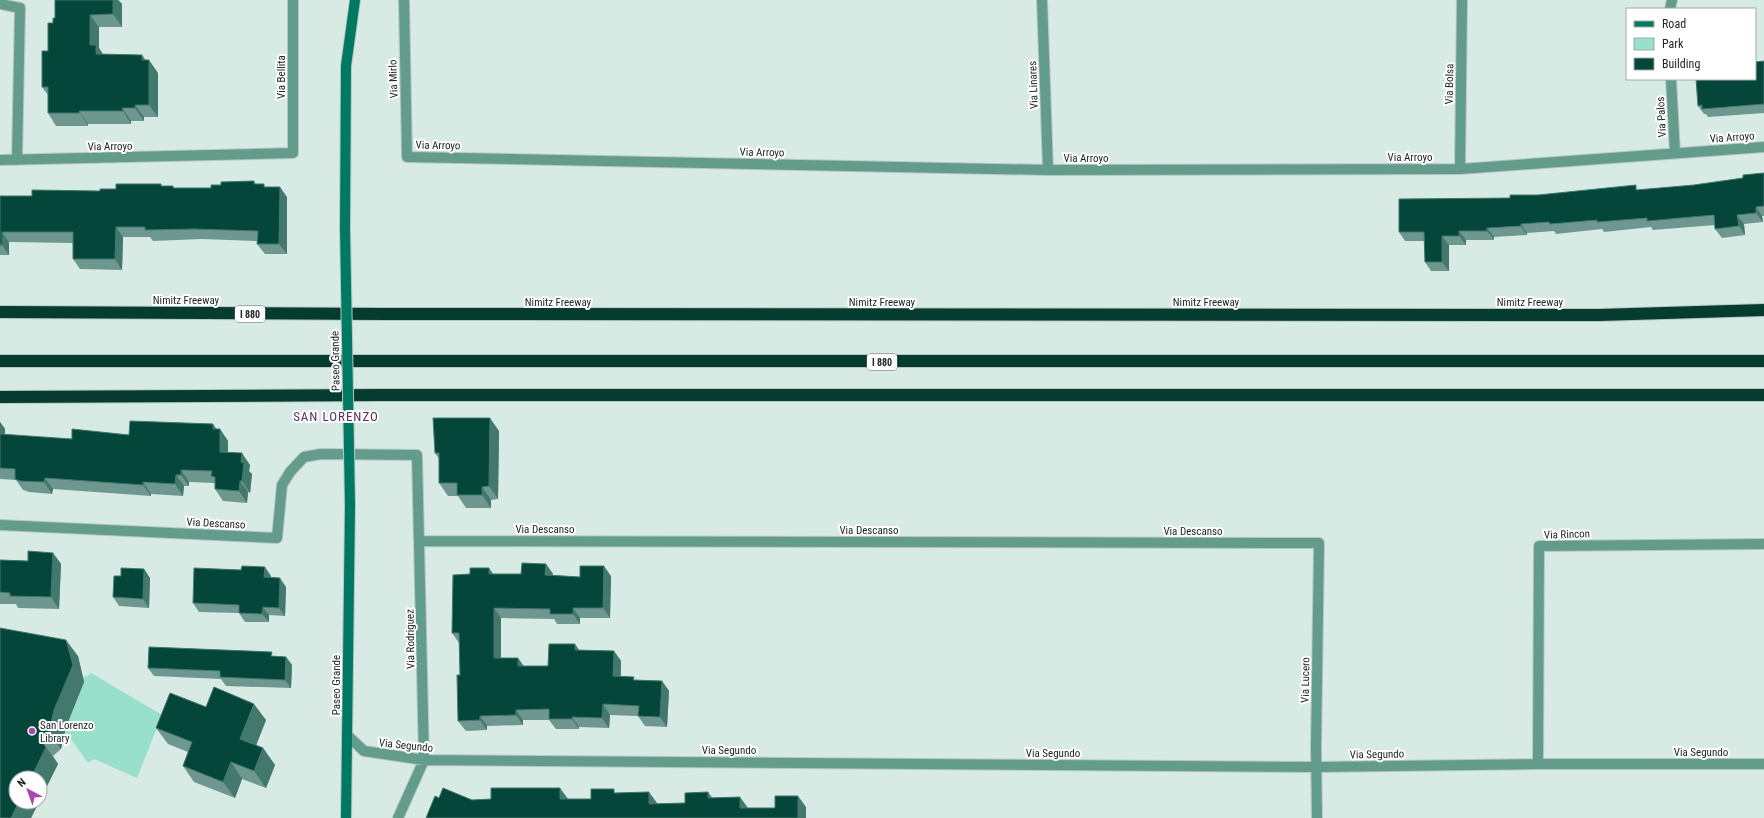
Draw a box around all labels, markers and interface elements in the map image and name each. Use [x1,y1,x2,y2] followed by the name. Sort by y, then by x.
[1626,8,1756,80] legend
[1662,17,1686,31] text: Road
[1662,37,1684,51] text: Park
[275,55,288,99] street label: Via Bellita
[1662,57,1700,71] text: Building
[386,59,401,99] street label: Via Mirlo
[1026,61,1041,109] street label: Via Linares
[1443,63,1456,105] street label: Via Bolsa
[1654,96,1669,138] street label: Via Palos
[1709,129,1755,146] street label: Via Arroyo
[415,139,461,152] street label: Via Arroyo
[87,140,133,153] street label: Via Arroyo
[739,146,785,159] street label: Via Arroyo
[1388,151,1433,164] street label: Via Arroyo
[1064,152,1109,165] street label: Via Arroyo
[153,294,220,307] street label: Nimitz Freeway
[525,296,592,309] street label: Nimitz Freeway
[849,296,916,309] street label: Nimitz Freeway
[1173,296,1240,309] street label: Nimitz Freeway
[1497,296,1564,309] street label: Nimitz Freeway
[235,306,265,322] road number: I 880
[328,331,343,391] street label: Paseo Grande
[867,354,897,370] road number: I 880
[293,409,379,424] district label: SAN LORENZO
[186,515,246,532] street label: Via Descanso
[515,523,575,536] street label: Via Descanso
[839,524,899,537] street label: Via Descanso
[1163,525,1223,538] street label: Via Descanso
[1544,527,1590,542] street label: Via Rincon
[403,609,418,669] street label: Via Rodriguez
[330,655,343,715] street label: Paseo Grande
[1299,657,1312,703] street label: Via Lucero
[40,719,94,745] place label: San Lorenzo Library
[27,726,37,736] marker: San Lorenzo Library
[378,736,434,755] street label: Via Segundo
[702,744,757,757] street label: Via Segundo
[1674,746,1729,759] street label: Via Segundo
[1026,747,1081,760] street label: Via Segundo
[1350,748,1405,761] street label: Via Segundo
[8,770,48,810] north arrow
[15,776,29,790] text: N

